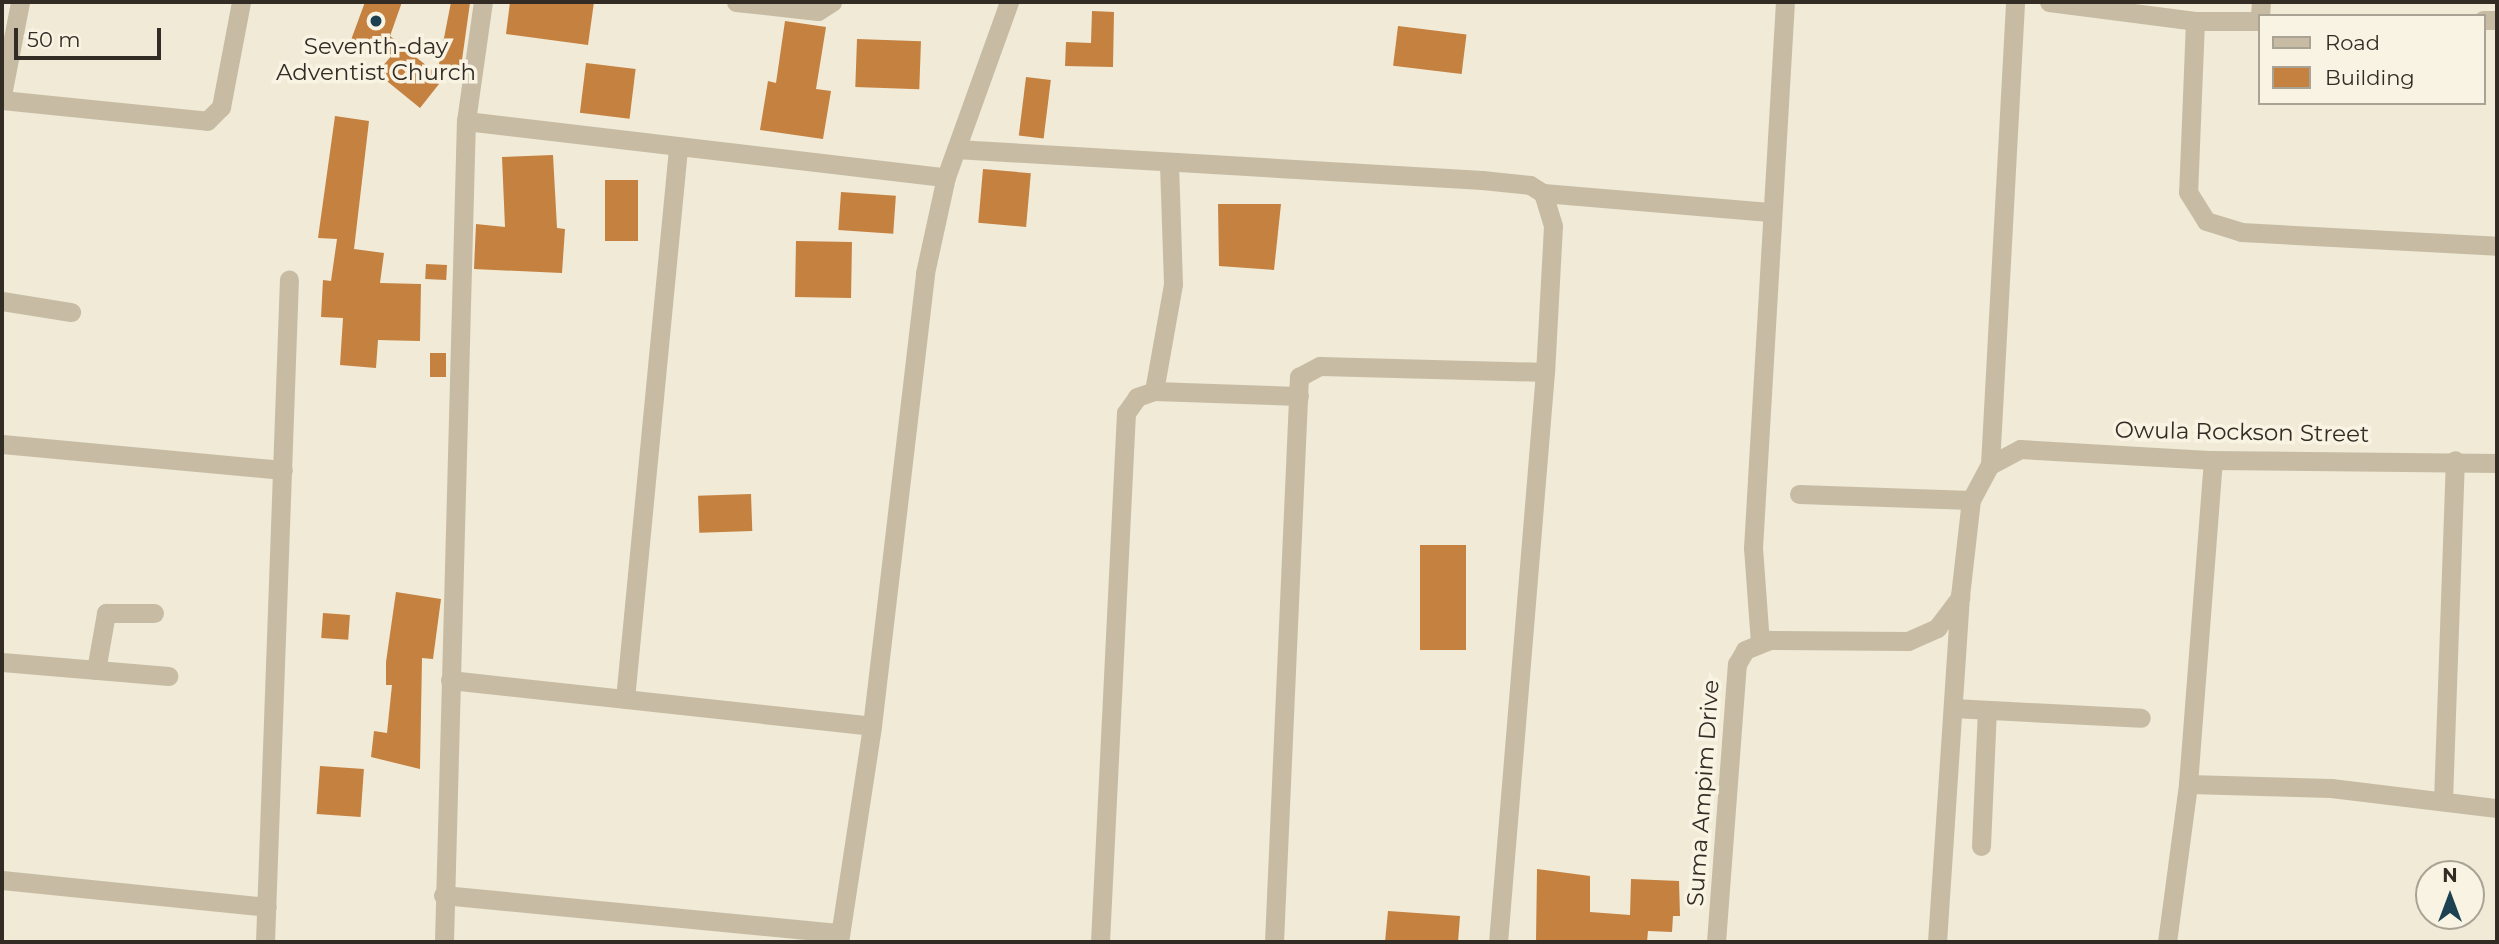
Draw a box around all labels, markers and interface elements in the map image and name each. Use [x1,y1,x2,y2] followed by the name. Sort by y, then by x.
[368,13,384,29] marker: Seventh-day Adventist Church
[18,14,164,58] scale bar
[2258,14,2485,105] legend
[27,27,81,52] text: 50 m
[2325,30,2380,55] text: Road
[276,32,476,86] place label: Seventh-day Adventist Church
[2325,65,2415,90] text: Building
[2114,416,2370,448] street label: Owula Rockson Street
[1681,679,1725,907] street label: Suma Ampim Drive
[2415,860,2485,930] north arrow
[2442,864,2458,887] text: N

